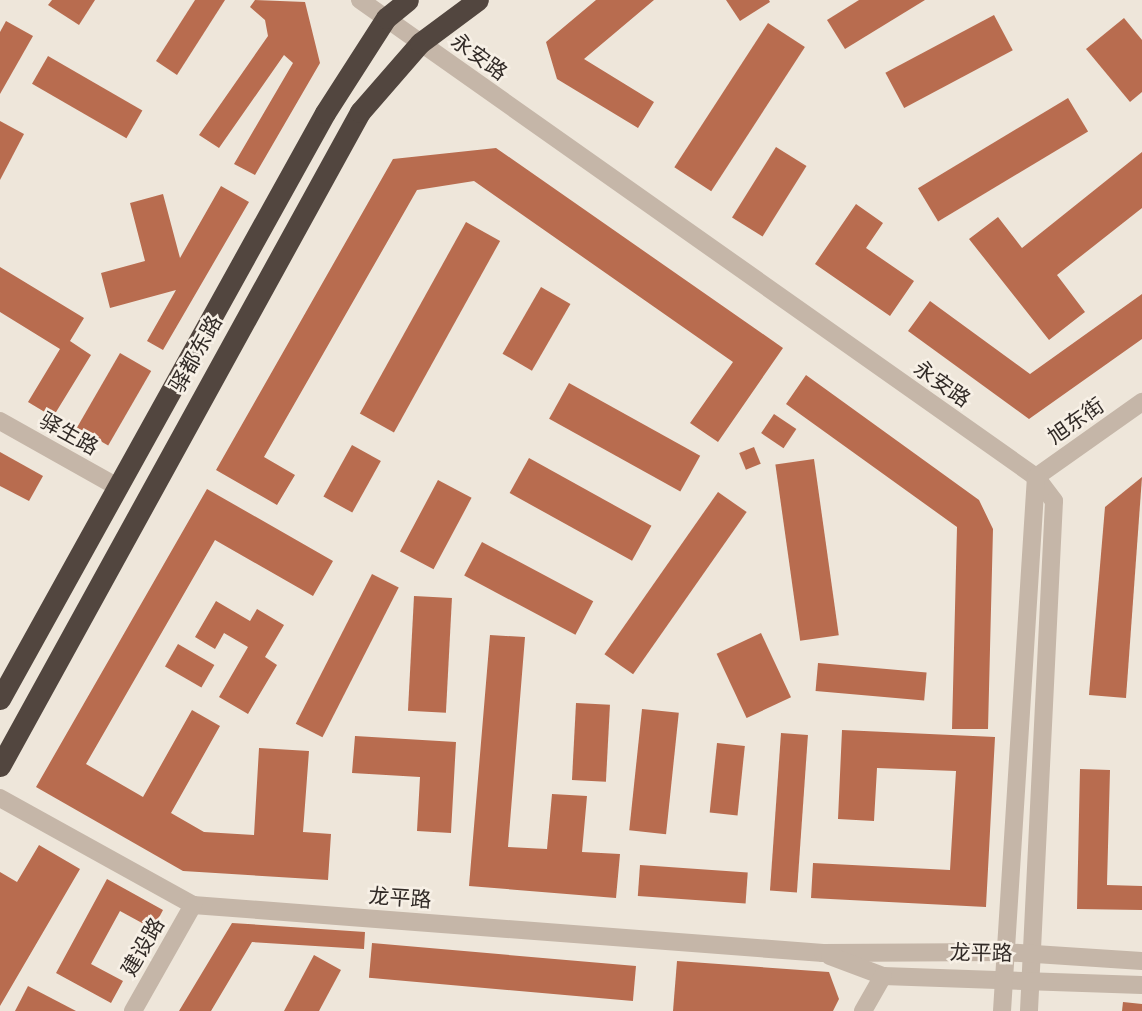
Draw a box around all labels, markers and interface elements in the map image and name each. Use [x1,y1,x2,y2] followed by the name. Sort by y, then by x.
[446,28,512,86] street label: 永安路
[165,311,227,397] street label: 驿都东路
[909,356,975,412] street label: 永安路
[1043,393,1109,449] street label: 旭东街
[35,408,103,460] street label: 驿生路
[368,883,432,913] street label: 龙平路
[116,913,170,981] street label: 建设路
[949,940,1013,966] street label: 龙平路

